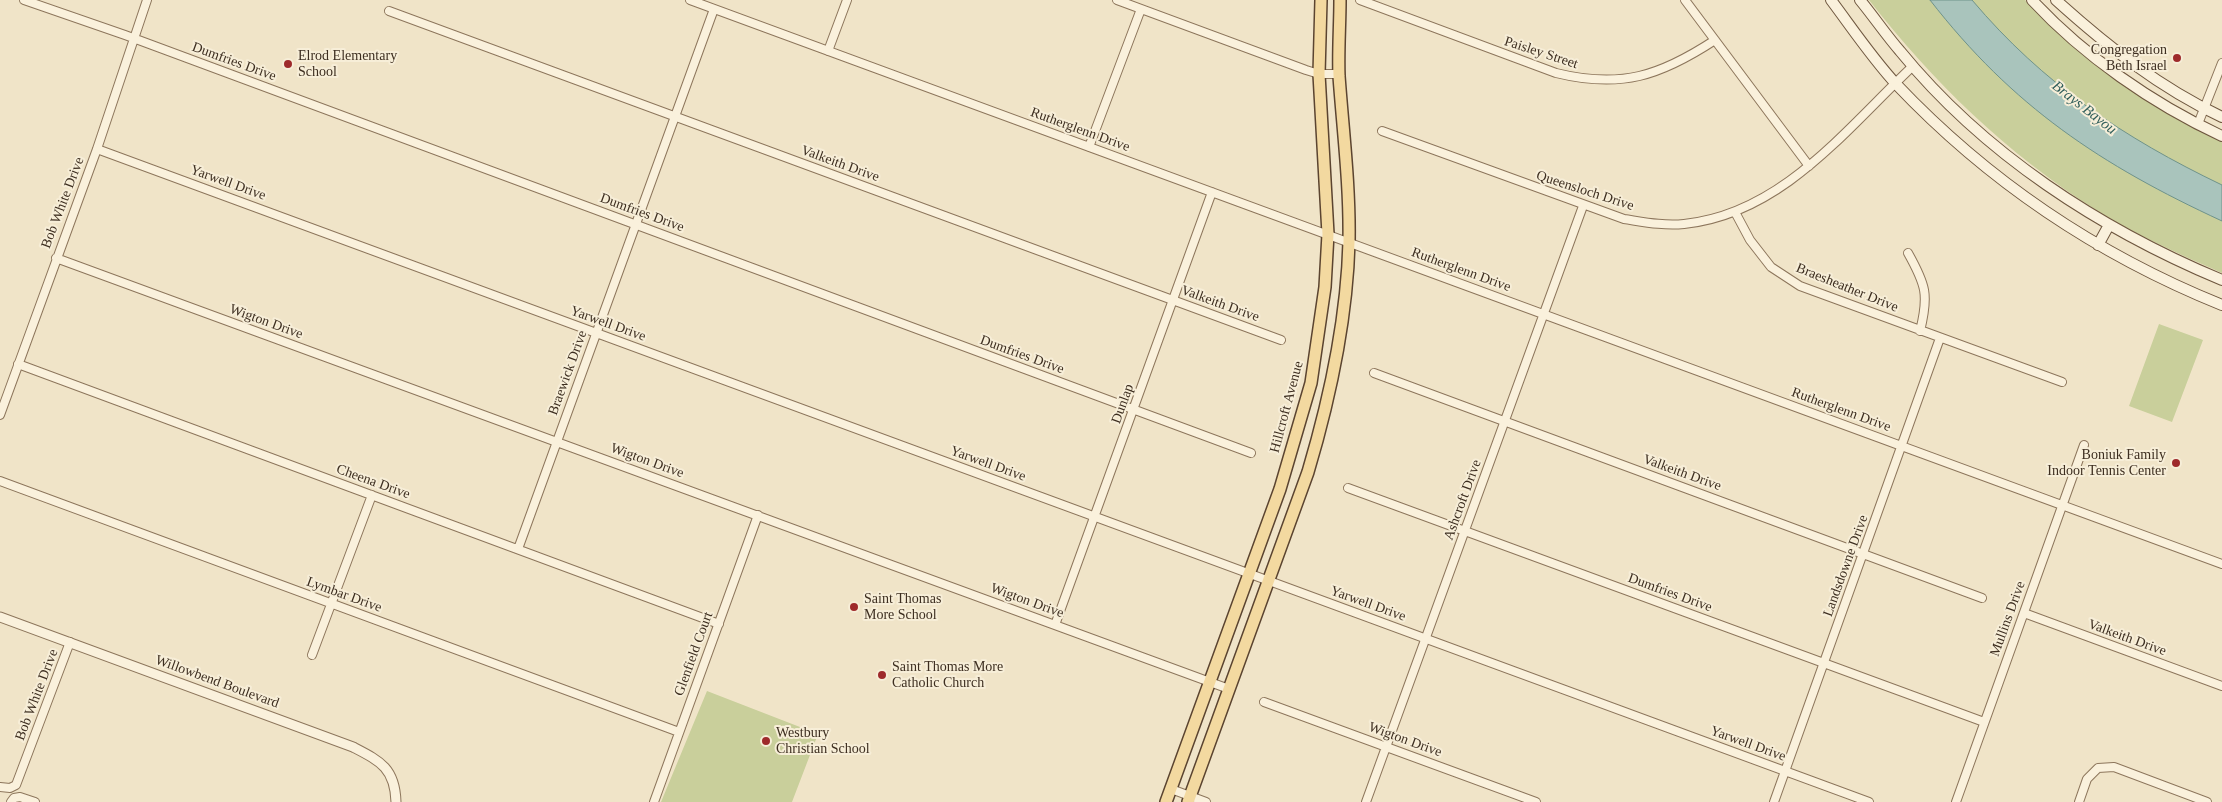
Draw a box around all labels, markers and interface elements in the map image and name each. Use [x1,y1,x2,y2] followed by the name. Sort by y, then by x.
[1502,33,1580,73] street label: Paisley Street
[190,39,278,85] street label: Dumfries Drive
[2091,42,2167,74] place label: Congregation Beth Israel
[298,48,397,80] place label: Elrod Elementary School
[2171,52,2183,64] marker: Congregation Beth Israel
[282,58,294,70] marker: Elrod Elementary School
[2048,77,2120,139] water label: Brays Bayou
[1028,104,1132,156] street label: Rutherglenn Drive
[799,142,881,186] street label: Valkeith Drive
[38,155,88,251] street label: Bob White Drive
[188,162,268,204] street label: Yarwell Drive
[1534,167,1636,215] street label: Queensloch Drive
[598,190,686,236] street label: Dumfries Drive
[1409,244,1513,296] street label: Rutherglenn Drive
[1794,260,1900,316] street label: Braesheather Drive
[1179,282,1261,326] street label: Valkeith Drive
[227,301,305,343] street label: Wigton Drive
[568,303,648,345] street label: Yarwell Drive
[545,328,591,418] street label: Braewick Drive
[978,332,1066,378] street label: Dumfries Drive
[1267,359,1307,455] street label: Hillcroft Avenue
[1108,382,1138,426] street label: Dunlap
[1789,384,1893,436] street label: Rutherglenn Drive
[608,440,686,482] street label: Wigton Drive
[948,443,1028,485] street label: Yarwell Drive
[2047,447,2166,480] place label: Boniuk Family Indoor Tennis Center
[1641,451,1723,495] street label: Valkeith Drive
[1441,457,1485,543] street label: Ashcroft Drive
[2170,457,2182,469] marker: Boniuk Family Indoor Tennis Center
[334,461,412,503] street label: Cheena Drive
[1820,513,1872,619] street label: Landsdowne Drive
[1626,570,1714,616] street label: Dumfries Drive
[304,574,384,616] street label: Lymbar Drive
[1987,579,2029,659] street label: Mullins Drive
[988,580,1066,622] street label: Wigton Drive
[1328,583,1408,625] street label: Yarwell Drive
[864,591,941,624] place label: Saint Thomas More School
[848,601,860,613] marker: Saint Thomas More School
[671,610,717,698] street label: Glenfield Court
[2086,616,2168,660] street label: Valkeith Drive
[12,647,62,743] street label: Bob White Drive
[153,652,281,712] street label: Willowbend Boulevard
[892,659,1003,692] place label: Saint Thomas More Catholic Church
[876,669,888,681] marker: Saint Thomas More Catholic Church
[1366,719,1444,761] street label: Wigton Drive
[1708,723,1788,765] street label: Yarwell Drive
[776,725,870,758] place label: Westbury Christian School
[760,735,772,747] marker: Westbury Christian School

